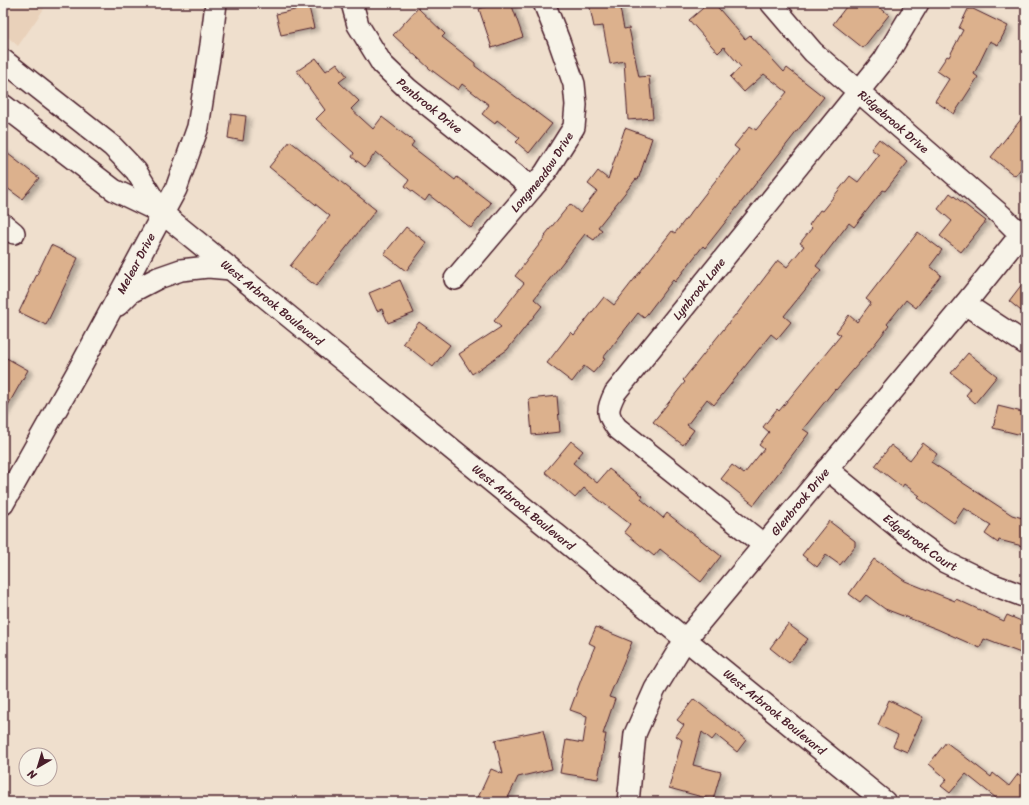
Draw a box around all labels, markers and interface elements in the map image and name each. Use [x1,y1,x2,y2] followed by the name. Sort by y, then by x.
[391,72,467,140] street label: Penbrook Drive
[853,84,934,159] street label: Ridgebrook Drive
[505,127,580,218] street label: Longmeadow Drive
[111,229,162,298] street label: Melear Drive
[667,253,731,325] street label: Lynbrook Lane
[216,254,330,353] street label: West Arbrook Boulevard
[467,458,581,557] street label: West Arbrook Boulevard
[765,463,835,541] street label: Glenbrook Drive
[878,508,961,577] street label: Edgebrook Court
[718,663,832,762] street label: West Arbrook Boulevard
[18,747,58,787] north arrow
[23,764,42,785] text: N

